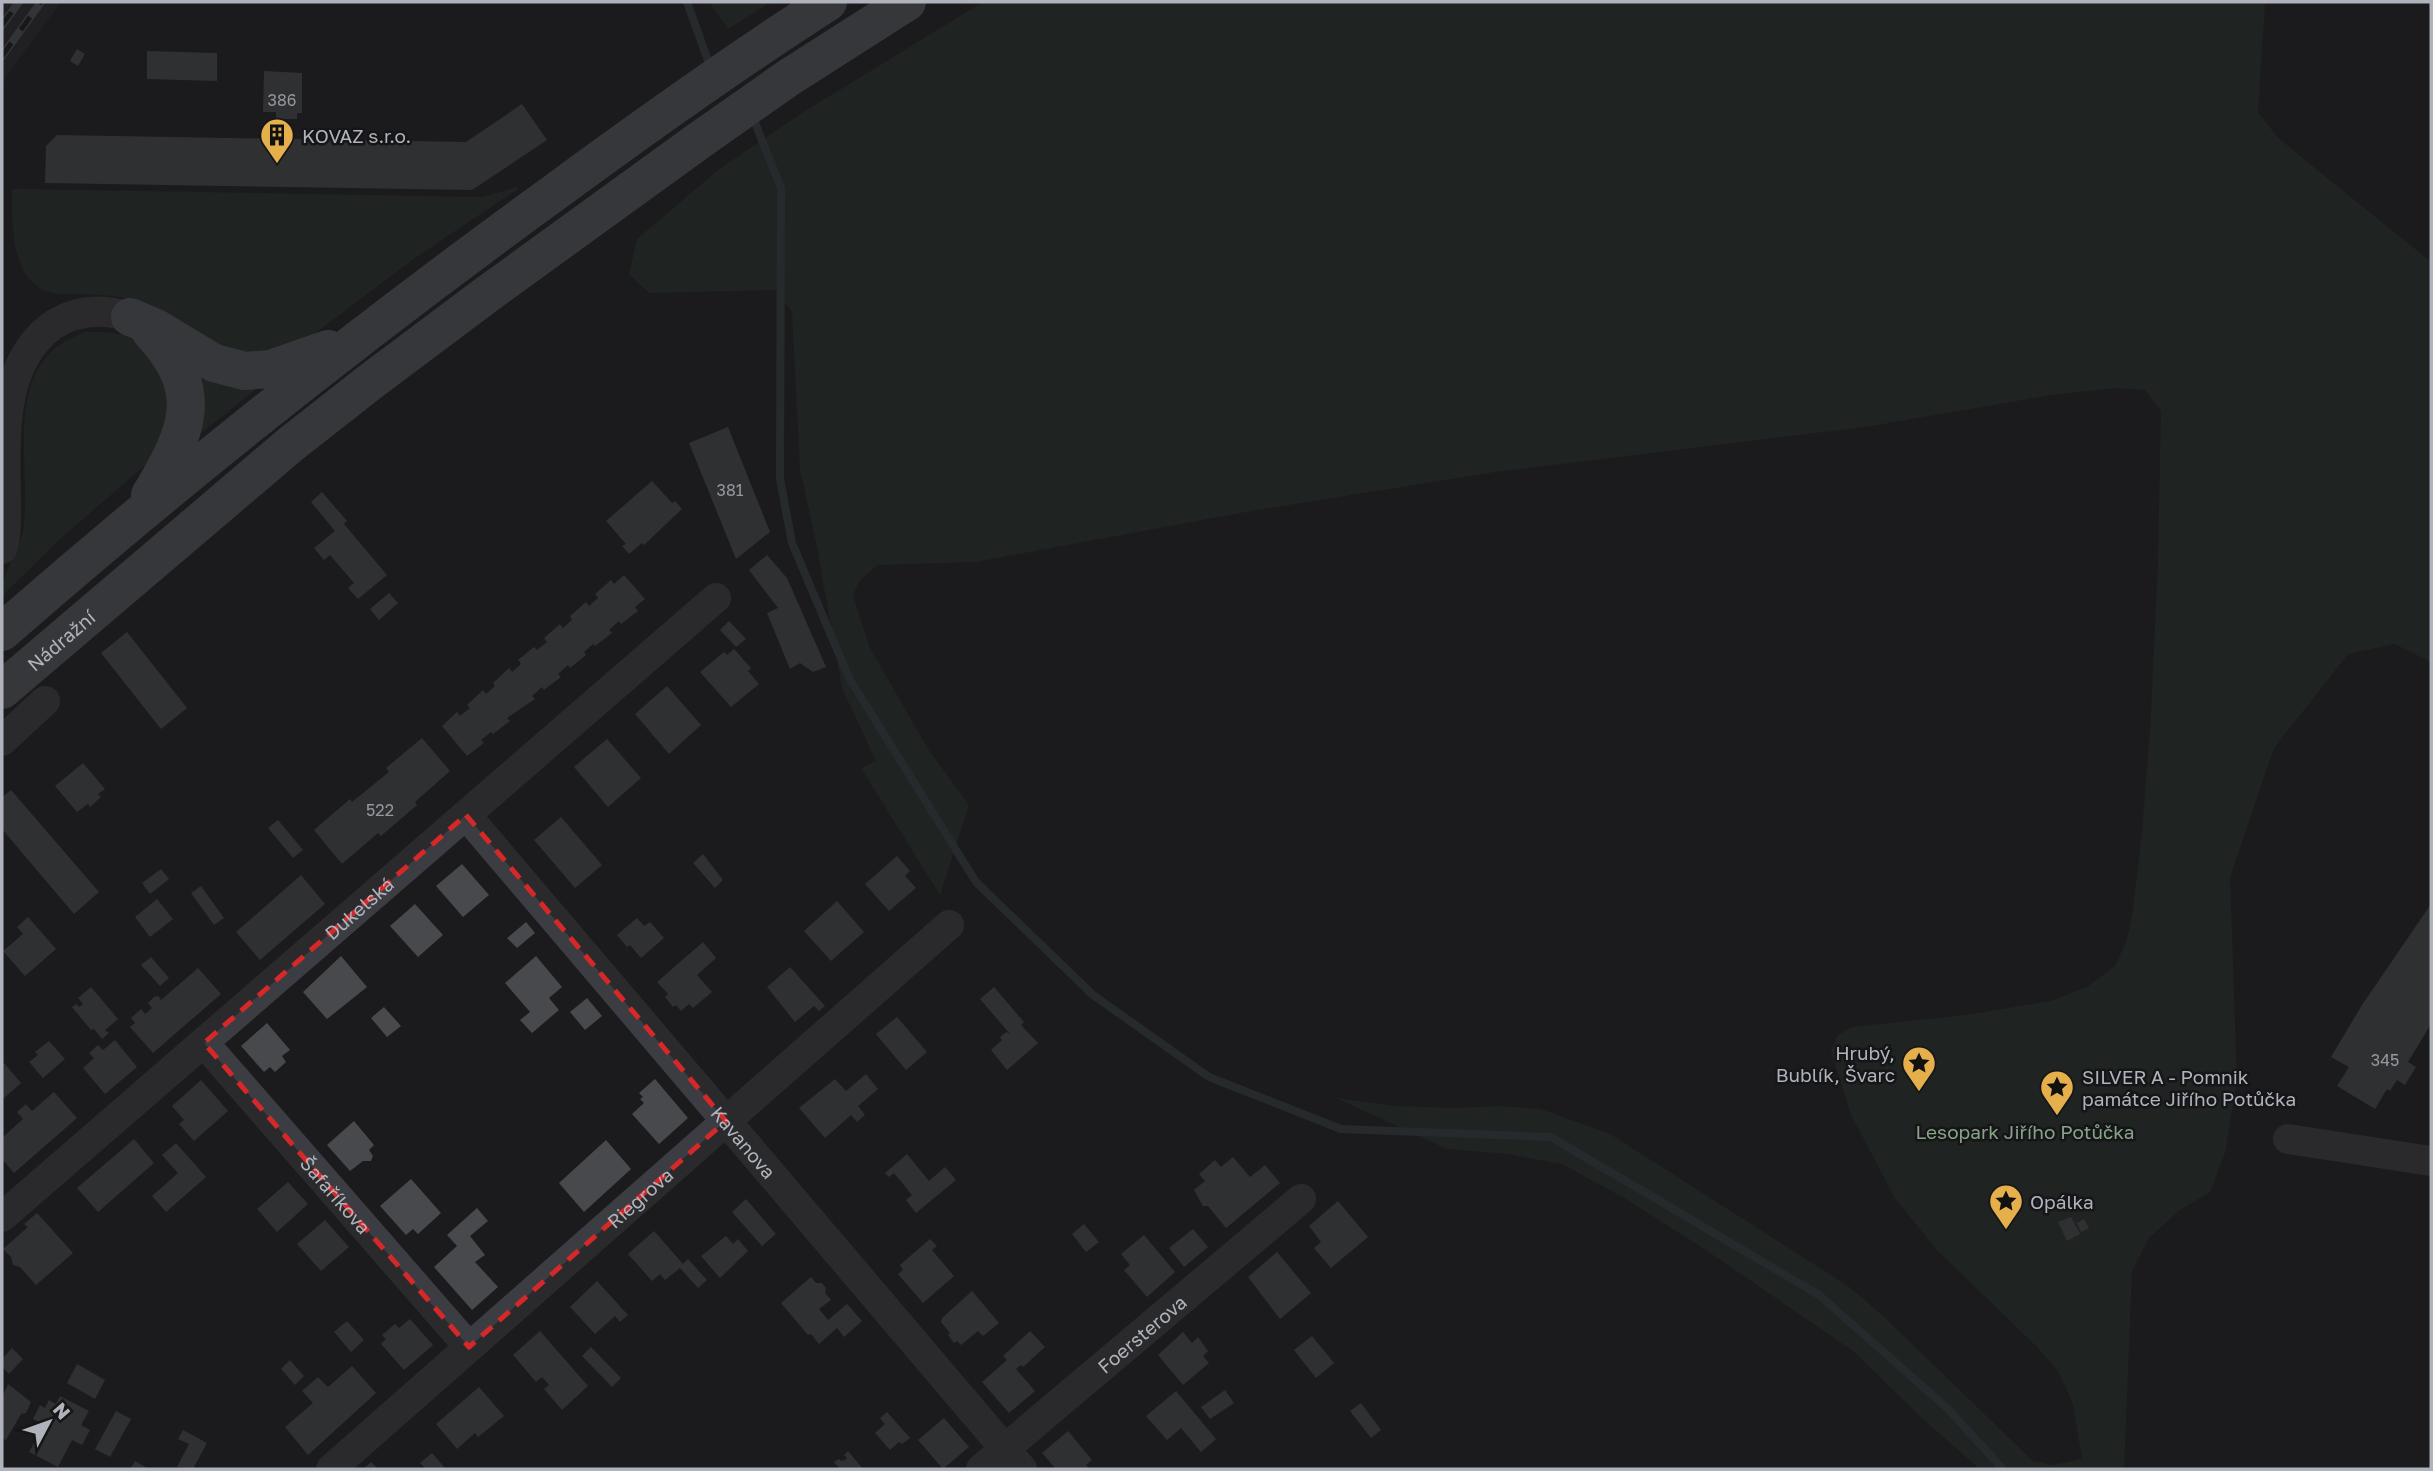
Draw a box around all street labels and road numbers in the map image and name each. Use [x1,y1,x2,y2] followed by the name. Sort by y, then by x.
[22,604,101,675] street label: Nádražní
[319,872,398,944] street label: Dukelská
[707,1101,781,1183] street label: Kavanova
[296,1151,376,1238] street label: Šafaříkova
[602,1162,677,1232] street label: Riegrova
[1093,1290,1190,1377] street label: Foersterova

